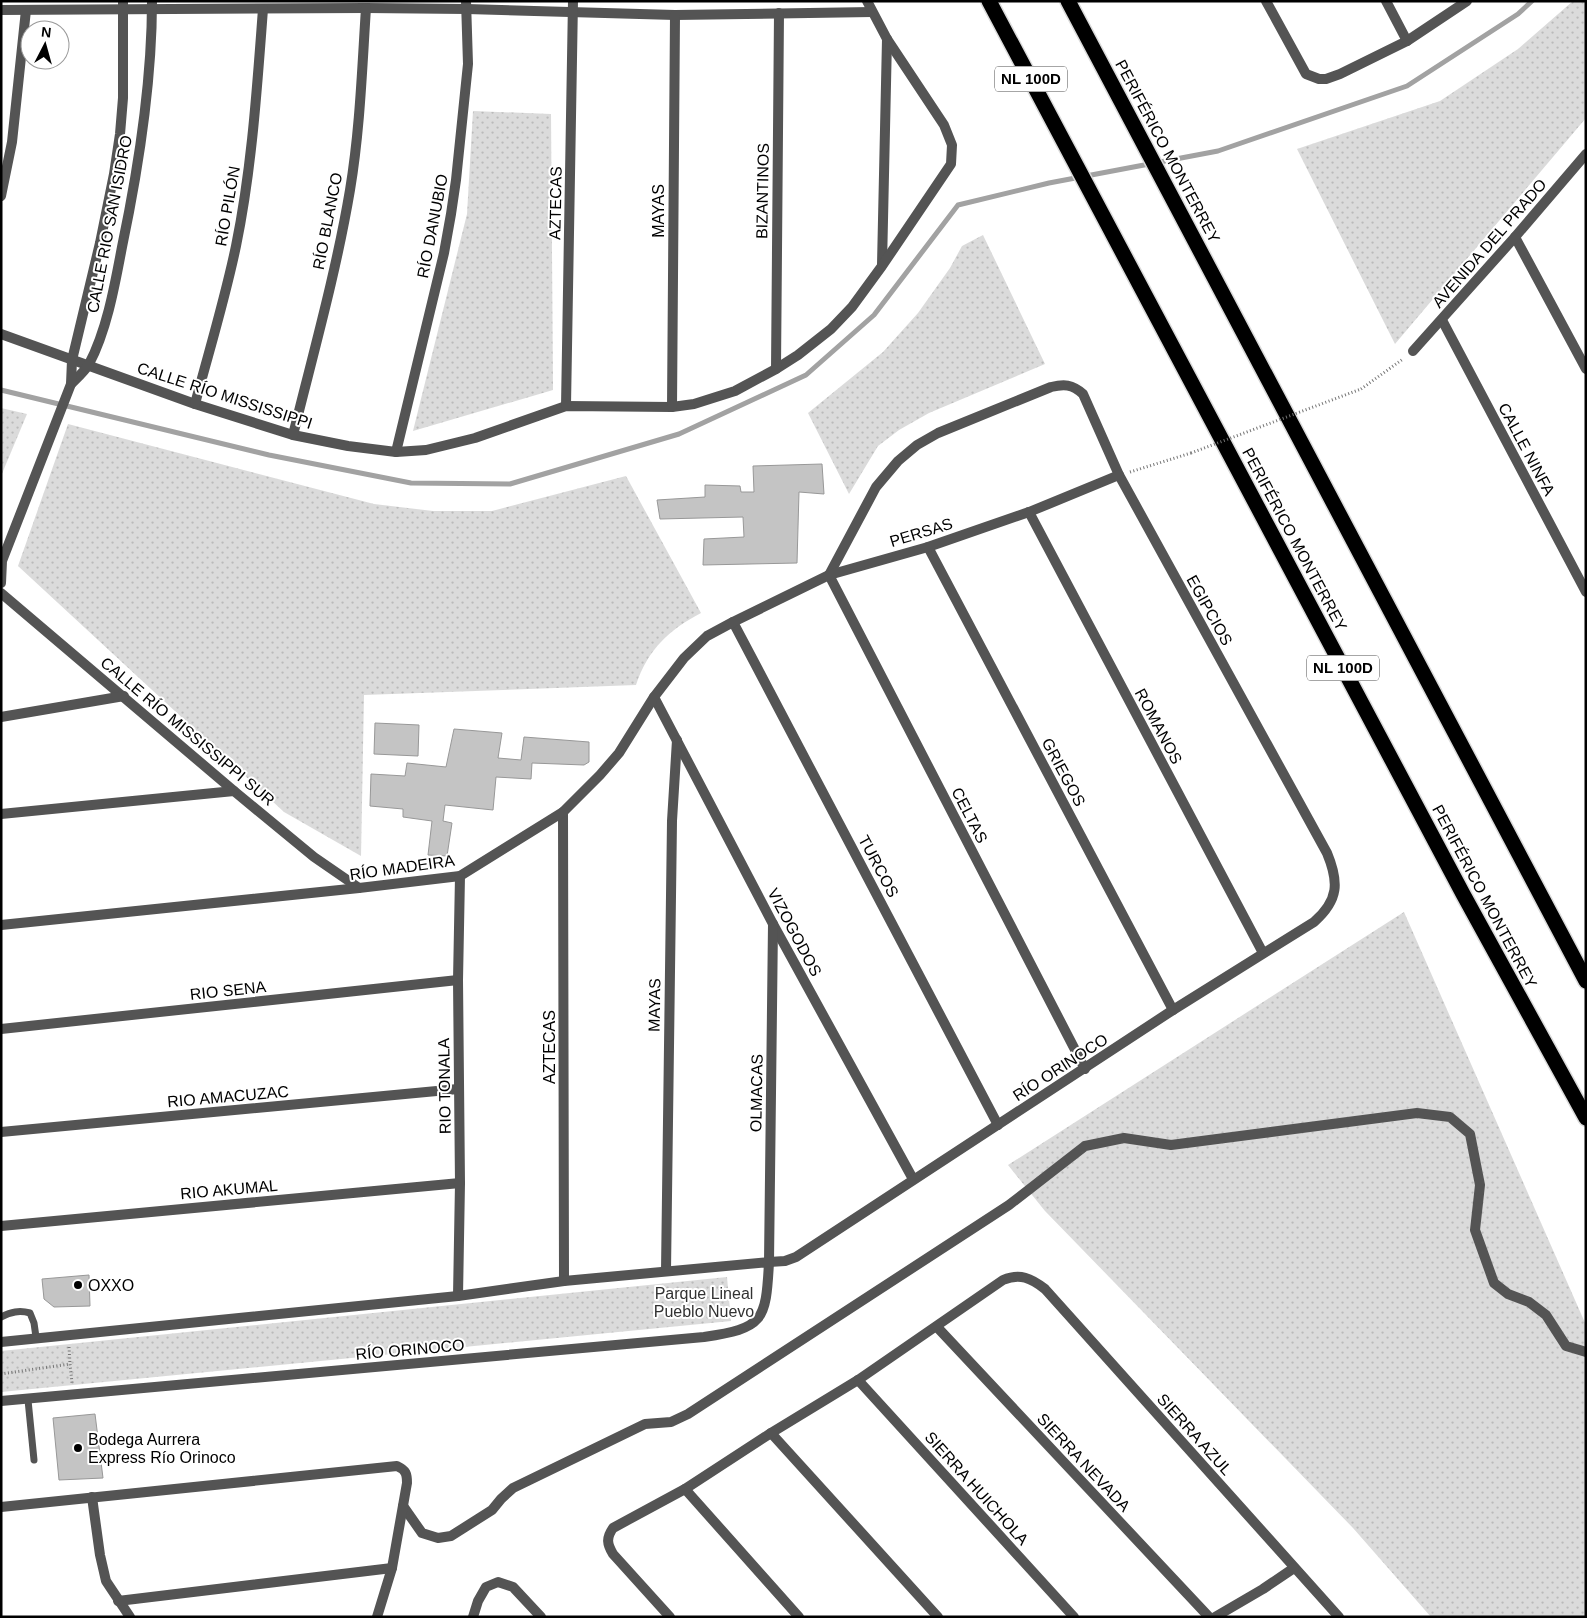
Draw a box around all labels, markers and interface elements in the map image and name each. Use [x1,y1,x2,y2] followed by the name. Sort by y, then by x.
[20,20,70,70] north arrow
[40,24,52,41] text: N
[1112,57,1224,246] street label: PERIFÉRICO MONTERREY
[995,66,1067,92] road number: NL 100D
[84,134,135,314] street label: CALLE RIO SAN ISIDRO
[753,143,772,239] street label: BIZANTINOS
[211,165,243,247] street label: RÍO PILÓN
[546,166,565,240] street label: AZTECAS
[309,171,345,271] street label: RÍO BLANCO
[413,172,451,280] street label: RÍO DANUBIO
[1429,176,1550,311] street label: AVENIDA DEL PRADO
[650,184,667,238] street label: MAYAS
[135,358,315,432] street label: CALLE RÍO MISSISSIPPI
[1495,400,1558,499] street label: CALLE NINFA
[1239,445,1351,634] street label: PERIFÉRICO MONTERREY
[888,515,955,550] street label: PERSAS
[1183,572,1236,648] street label: EGIPCIOS
[97,653,279,809] street label: CALLE RÍO MISSISSIPPI SUR
[1307,656,1379,680] road number: NL 100D
[1132,686,1185,767] street label: ROMANOS
[1039,735,1089,809] street label: GRIEGOS
[948,785,991,846] street label: CELTAS
[1429,802,1541,991] street label: PERIFÉRICO MONTERREY
[855,832,902,900] street label: TURCOS
[348,851,456,883] street label: RÍO MADEIRA
[764,885,825,979] street label: VIZOGODOS
[189,978,267,1003] street label: RIO SENA
[646,978,663,1032] street label: MAYAS
[541,1010,558,1084] street label: AZTECAS
[1009,1030,1111,1104] street label: RÍO ORINOCO
[435,1037,454,1134] street label: RIO TONALA
[747,1054,766,1132] street label: OLMACAS
[167,1083,289,1110] street label: RIO AMACUZAC
[180,1177,279,1202] street label: RIO AKUMAL
[88,1277,134,1294] place label: OXXO
[72,1279,84,1291] marker: OXXO
[654,1285,754,1320] park label: Parque Lineal Pueblo Nuevo
[355,1335,465,1363] street label: RÍO ORINOCO
[1154,1390,1236,1478] street label: SIERRA AZUL
[1034,1410,1134,1515] street label: SIERRA NEVADA
[922,1428,1032,1548] street label: SIERRA HUICHOLA
[88,1431,236,1466] place label: Bodega Aurrera Express Río Orinoco
[72,1442,84,1454] marker: Bodega Aurrera Express Río Orinoco

